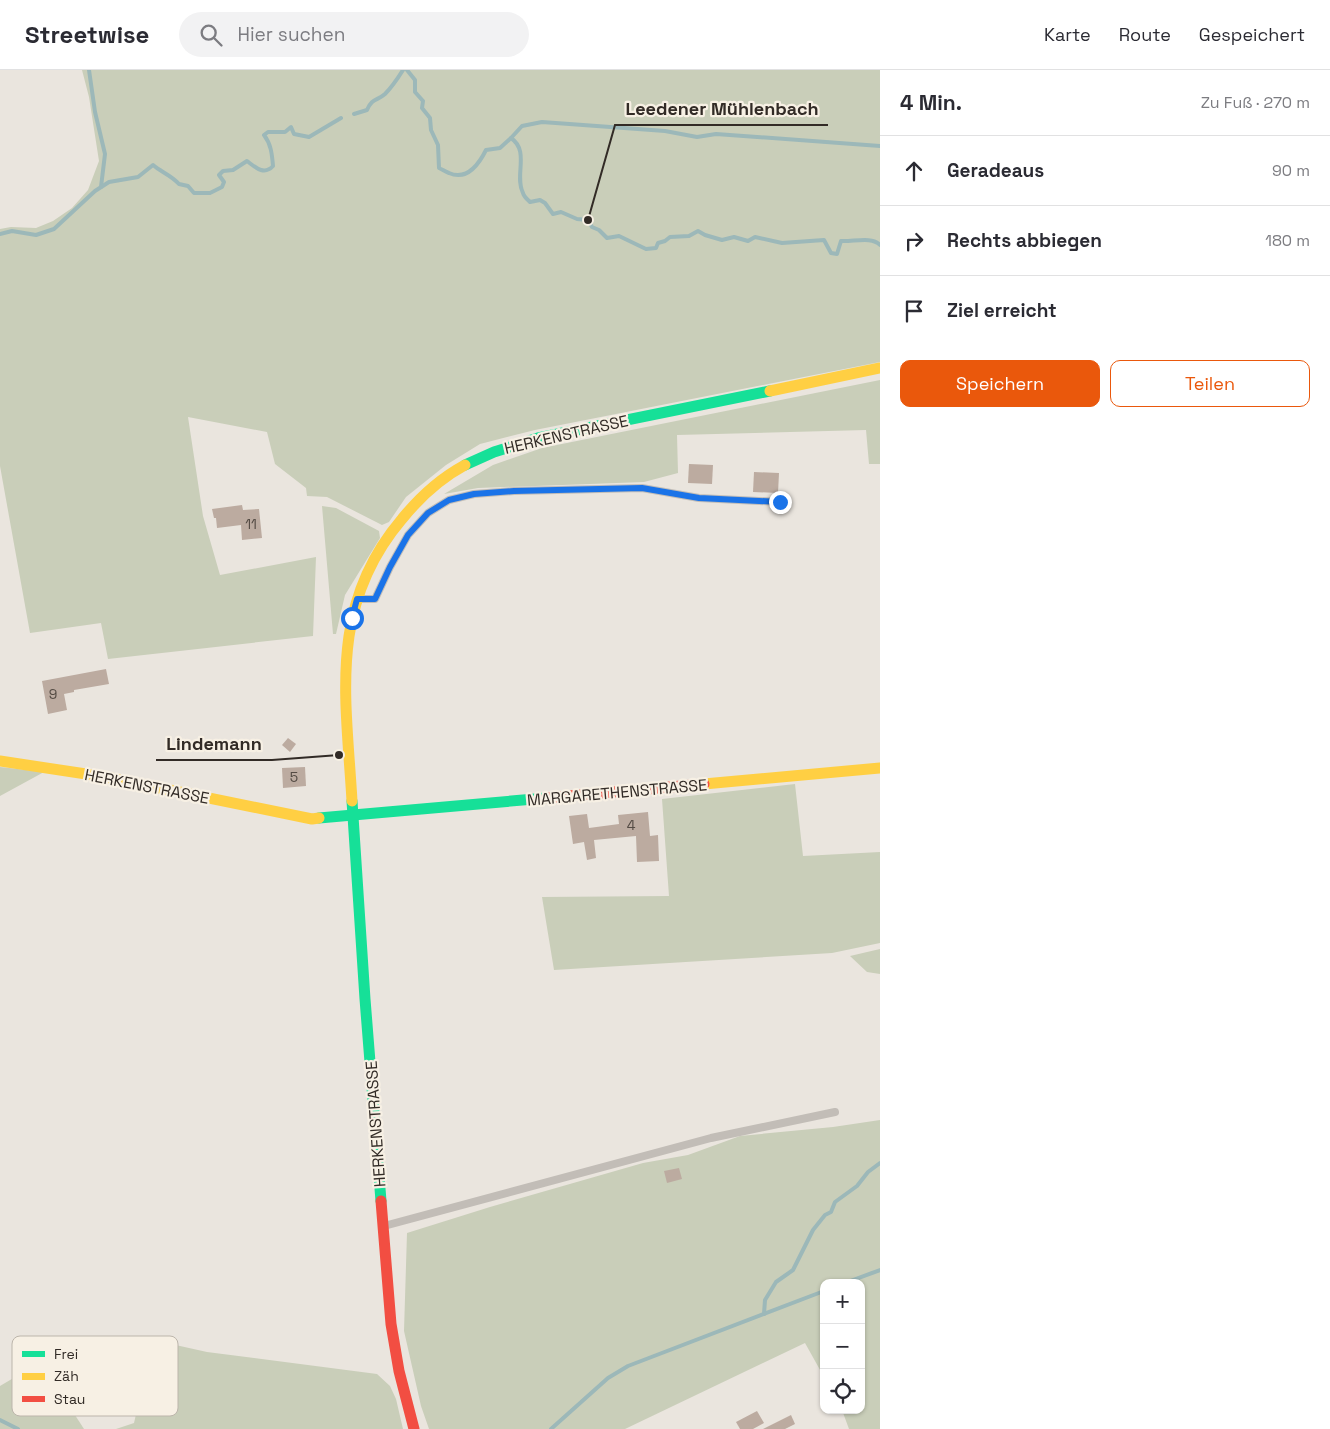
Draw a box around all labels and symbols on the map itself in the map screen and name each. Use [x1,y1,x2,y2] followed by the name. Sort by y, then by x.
[615,92,828,125] callout: Leedener Mühlenbach
[625,97,819,120] text: Leedener Mühlenbach
[502,410,630,459] street label: HERKENSTRASSE
[769,491,792,514] route end
[245,515,257,533] house number: 11
[341,607,364,630] route start
[49,685,57,703] house number: 9
[156,727,272,760] callout: Lindemann
[166,732,262,755] text: Lindemann
[83,764,211,809] street label: HERKENSTRASSE
[290,768,298,786] house number: 5
[526,774,708,811] street label: MARGARETHENSTRASSE
[627,816,636,834] house number: 4
[361,1060,390,1188] street label: HERKENSTRASSE
[12,1336,178,1416] legend
[54,1345,78,1363] text: Frei
[54,1367,79,1385] text: Zäh
[54,1390,85,1408] text: Stau

